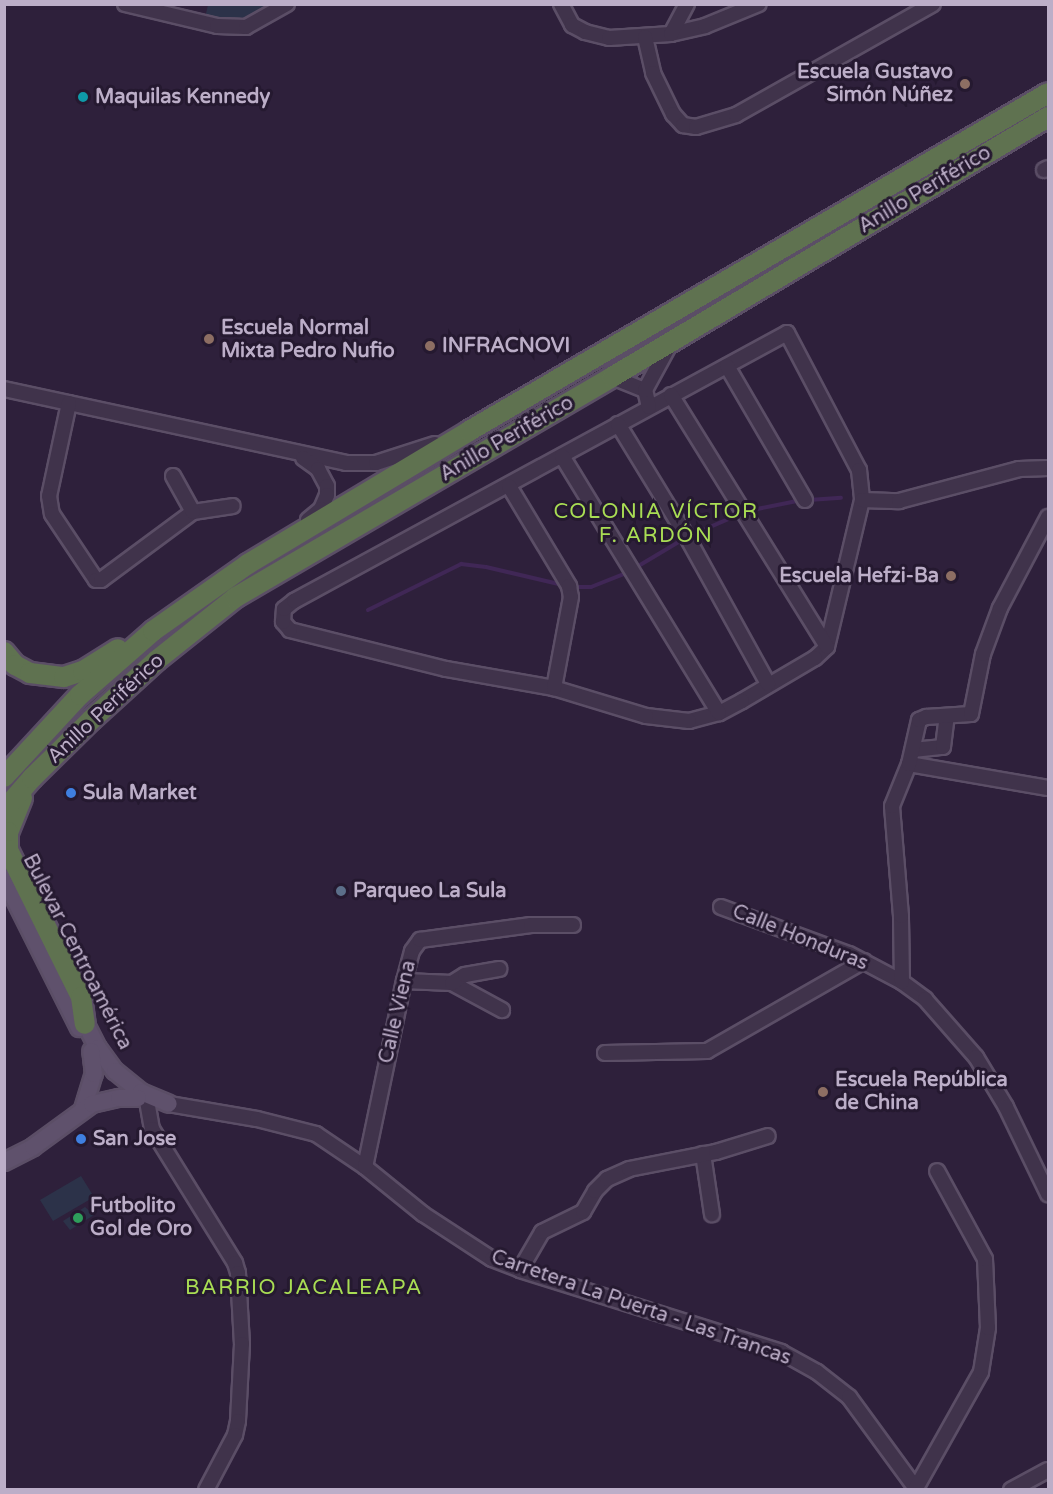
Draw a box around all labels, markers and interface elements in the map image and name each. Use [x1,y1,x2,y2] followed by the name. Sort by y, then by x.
[797,60,953,107] place label: Escuela Gustavo Simón Núñez
[958,77,972,91] marker: Escuela Gustavo Simón Núñez
[95,85,270,109] place label: Maquilas Kennedy
[76,90,90,104] marker: Maquilas Kennedy
[854,141,996,239] street label: Anillo Periférico
[221,316,395,363] place label: Escuela Normal Mixta Pedro Nufio
[202,332,216,346] marker: Escuela Normal Mixta Pedro Nufio
[442,334,570,358] place label: INFRACNOVI
[423,339,437,353] marker: INFRACNOVI
[436,391,578,487] street label: Anillo Periférico
[554,499,758,549] district label: COLONIA VÍCTOR F. ARDÓN
[779,564,939,588] place label: Escuela Hefzi-Ba
[944,569,958,583] marker: Escuela Hefzi-Ba
[43,649,169,769] street label: Anillo Periférico
[83,781,197,805] place label: Sula Market
[64,786,78,800] marker: Sula Market
[17,850,137,1054] street label: Bulevar Centroamérica
[353,879,506,903] place label: Parqueo La Sula
[334,884,348,898] marker: Parqueo La Sula
[729,900,871,976] street label: Calle Honduras
[374,958,422,1066] street label: Calle Viena
[835,1068,1008,1115] place label: Escuela República de China
[816,1085,830,1099] marker: Escuela República de China
[93,1127,176,1151] place label: San Jose
[74,1132,88,1146] marker: San Jose
[90,1194,192,1241] place label: Futbolito Gol de Oro
[71,1211,85,1225] marker: Futbolito Gol de Oro
[488,1245,794,1371] street label: Carretera La Puerta - Las Trancas
[185,1275,423,1301] district label: BARRIO JACALEAPA

